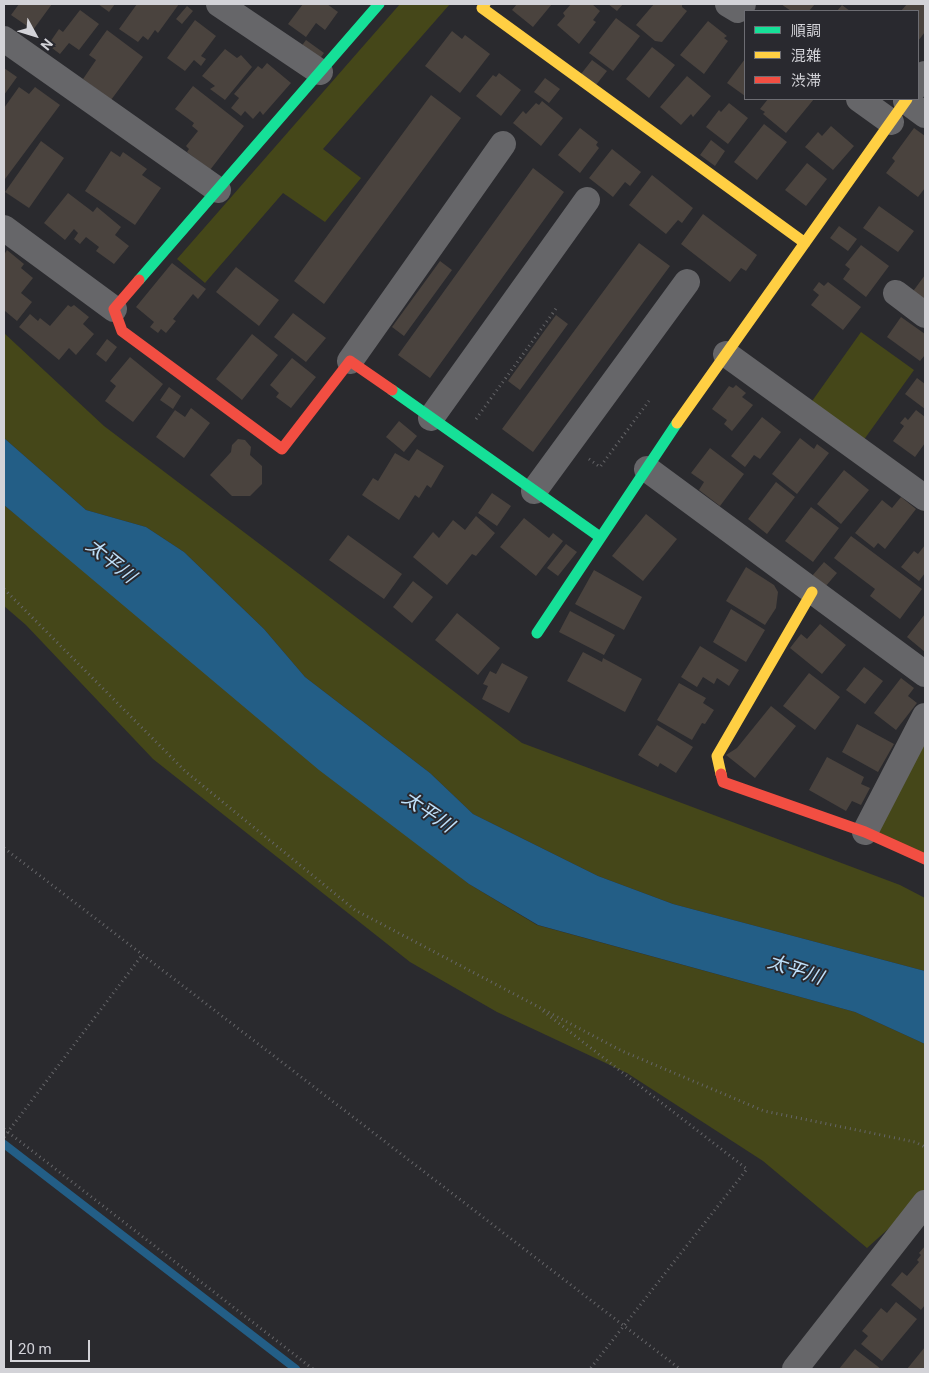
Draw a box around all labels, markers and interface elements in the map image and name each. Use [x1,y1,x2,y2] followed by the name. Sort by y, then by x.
[10,10,60,60] north arrow
[744,10,919,100] legend
[791,22,821,40] text: 順調
[37,36,56,53] text: N
[791,47,821,65] text: 混雑
[791,72,821,90] text: 渋滞
[81,535,139,589] water label: 太平川
[397,788,457,838] water label: 太平川
[764,951,826,991] water label: 太平川
[12,1330,92,1362] scale bar
[18,1340,52,1358] text: 20 m

